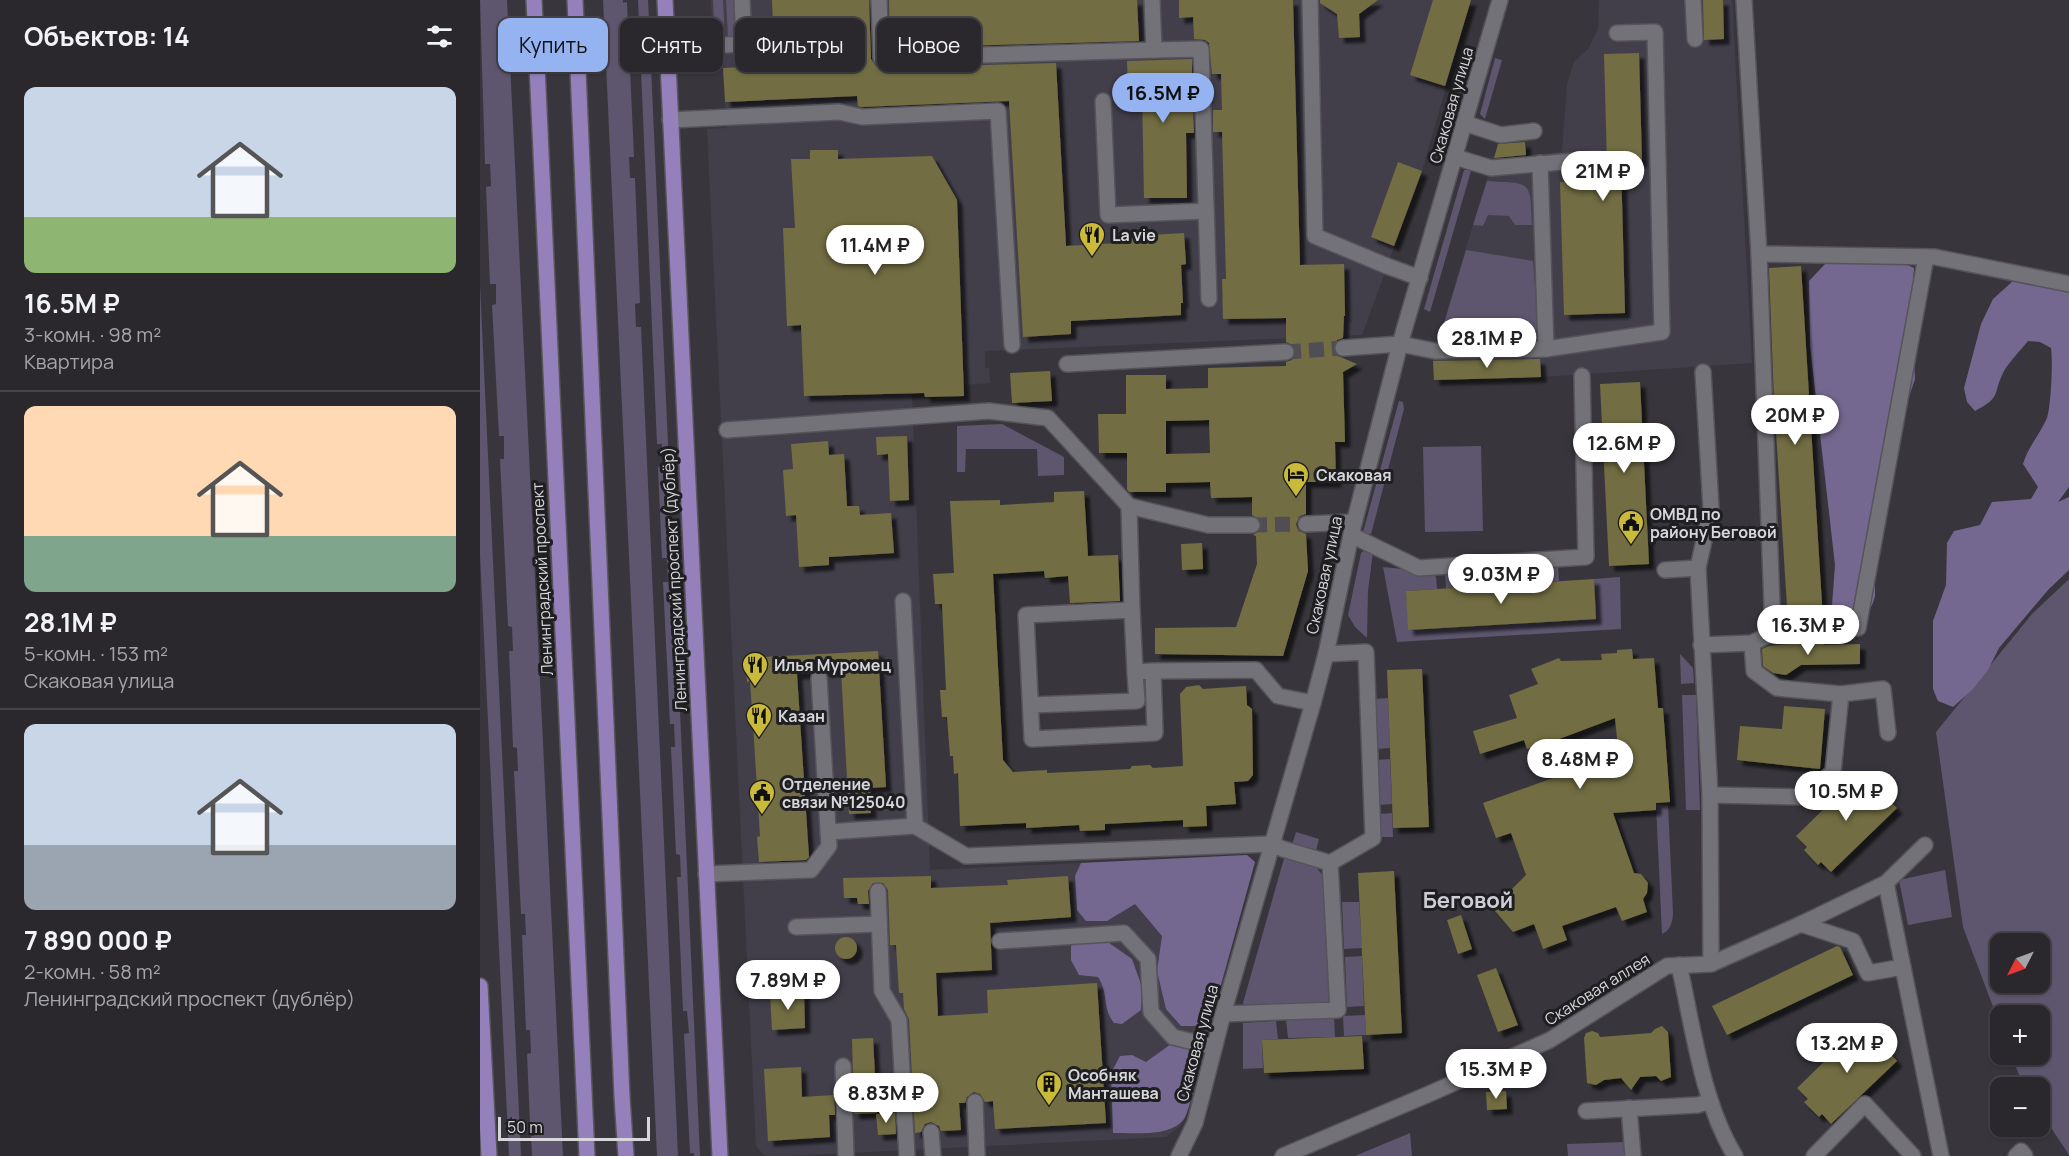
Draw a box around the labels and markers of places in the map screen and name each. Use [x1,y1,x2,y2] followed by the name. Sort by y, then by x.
[1108,73,1218,124] pin: 16.5M ₽
[1561,151,1645,202] pin: 21M ₽
[1077,220,1107,258] restaurant icon: La vie
[1112,224,1156,246] place label: La vie
[820,225,930,276] pin: 11.4M ₽
[1432,318,1542,369] pin: 28.1M ₽
[1753,395,1837,446] pin: 20M ₽
[1569,423,1679,474] pin: 12.6M ₽
[1281,460,1311,498] hotel icon: Скаковая
[1316,464,1391,486] place label: Скаковая
[1650,503,1777,543] place label: ОМВД по району Беговой
[1616,508,1646,546] public building icon: ОМВД по району Беговой
[1446,554,1556,605] pin: 9.03M ₽
[1753,605,1863,656] pin: 16.3M ₽
[740,650,770,688] restaurant icon: Илья Муромец
[774,654,891,676] place label: Илья Муромец
[744,701,774,739] restaurant icon: Казан
[778,705,825,727] place label: Казан
[1525,739,1635,790] pin: 8.48M ₽
[1791,771,1901,822] pin: 10.5M ₽
[782,773,906,813] place label: Отделение связи №125040
[747,778,777,816] public building icon: Отделение связи №125040
[733,960,843,1011] pin: 7.89M ₽
[1792,1023,1902,1074] pin: 13.2M ₽
[1441,1049,1551,1100] pin: 15.3M ₽
[1068,1064,1159,1104] place label: Особняк Манташева
[1034,1069,1064,1107] building icon: Особняк Манташева
[831,1073,941,1124] pin: 8.83M ₽

